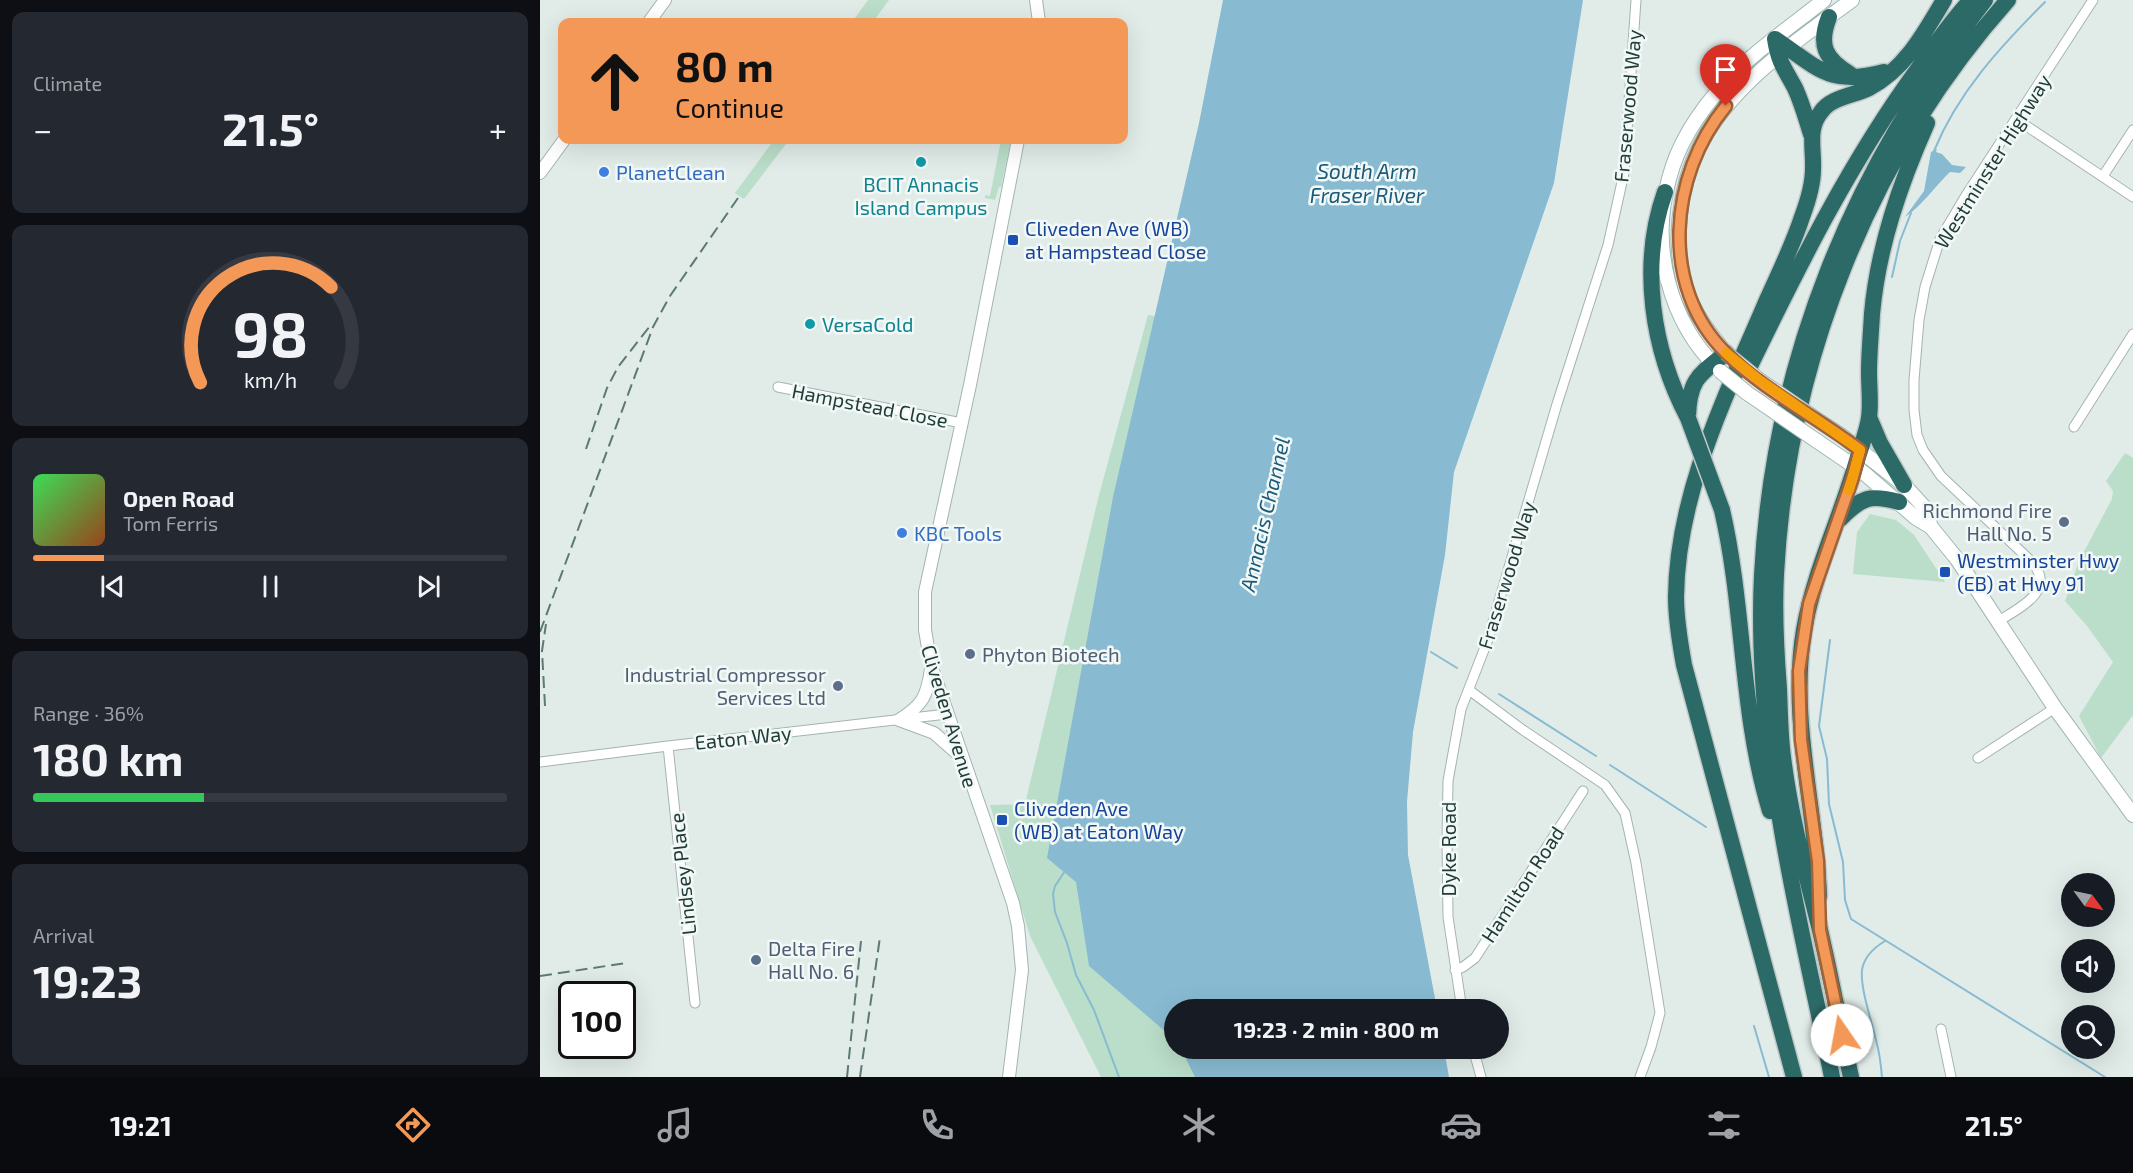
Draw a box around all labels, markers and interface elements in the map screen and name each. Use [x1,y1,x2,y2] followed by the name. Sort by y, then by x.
[1608,28,1646,183] street label: Fraserwood Way
[675,40,774,90] text: 80 m
[576,42,654,120] icon: ahead
[1700,44,1751,106] pin
[1709,53,1742,86] icon: arrive
[1929,69,2056,253] street label: Westminster Highway
[33,71,102,95] text: Climate
[675,91,784,123] text: Continue
[222,101,319,155] text: 21.5°
[33,109,52,149] text: −
[489,109,507,149] text: +
[914,155,928,169] marker: BCIT Annacis Island Campus
[1310,158,1425,207] water label: South Arm Fraser River
[616,160,725,184] place label: PlanetClean
[597,165,611,179] marker: PlanetClean
[855,172,987,219] place label: BCIT Annacis Island Campus
[1025,216,1207,263] place label: Cliveden Ave (WB) at Hampstead Close
[1006,233,1020,247] marker: Cliveden Ave (WB) at Hampstead Close
[232,295,308,370] text: 98
[822,312,913,336] place label: VersaCold
[803,317,817,331] marker: VersaCold
[243,367,297,392] text: km/h
[790,378,950,432] street label: Hampstead Close
[1234,434,1294,595] water label: Annacis Channel
[123,485,235,511] text: Open Road
[1472,498,1540,652] street label: Fraserwood Way
[1923,498,2052,545] place label: Richmond Fire Hall No. 5
[123,511,218,535] text: Tom Ferris
[2057,515,2071,529] marker: Richmond Fire Hall No. 5
[914,521,1002,545] place label: KBC Tools
[895,526,909,540] marker: KBC Tools
[1957,548,2120,595] place label: Westminster Hwy (EB) at Hwy 91
[1938,565,1952,579] marker: Westminster Hwy (EB) at Hwy 91
[96,570,129,603] icon: previous
[254,570,287,603] icon: pause
[412,570,445,603] icon: next
[917,642,983,790] street label: Cliveden Avenue
[982,642,1120,666] place label: Phyton Biotech
[963,647,977,661] marker: Phyton Biotech
[625,662,826,709] place label: Industrial Compressor Services Ltd
[831,679,845,693] marker: Industrial Compressor Services Ltd
[33,701,144,725] text: Range · 36%
[693,720,793,754] street label: Eaton Way
[33,731,183,785] text: 180 km
[1014,796,1184,843] place label: Cliveden Ave (WB) at Eaton Way
[1436,802,1460,897] street label: Dyke Road
[664,812,700,936] street label: Lindsey Place
[995,813,1009,827] marker: Cliveden Ave (WB) at Eaton Way
[1476,821,1568,947] street label: Hamilton Road
[2061,873,2115,927] north arrow
[2061,873,2115,1059] map controls
[33,923,94,947] text: Arrival
[768,936,855,983] place label: Delta Fire Hall No. 6
[2061,939,2115,993] button: sound
[33,953,142,1007] text: 19:23
[749,953,763,967] marker: Delta Fire Hall No. 6
[558,981,636,1059] speed limit sign: 100
[1810,1003,1874,1067] position arrow
[2061,1005,2115,1059] button: search
[1234,1016,1439,1042] text: 19:23 · 2 min · 800 m
[392,1104,434,1146] icon: directions
[654,1104,696,1146] icon: music
[916,1104,958,1146] icon: phone
[1178,1104,1220,1146] icon: climate
[1440,1104,1482,1146] icon: car
[1703,1104,1745,1146] icon: filters
[110,1109,172,1141] text: 19:21
[1965,1109,2023,1141] text: 21.5°

